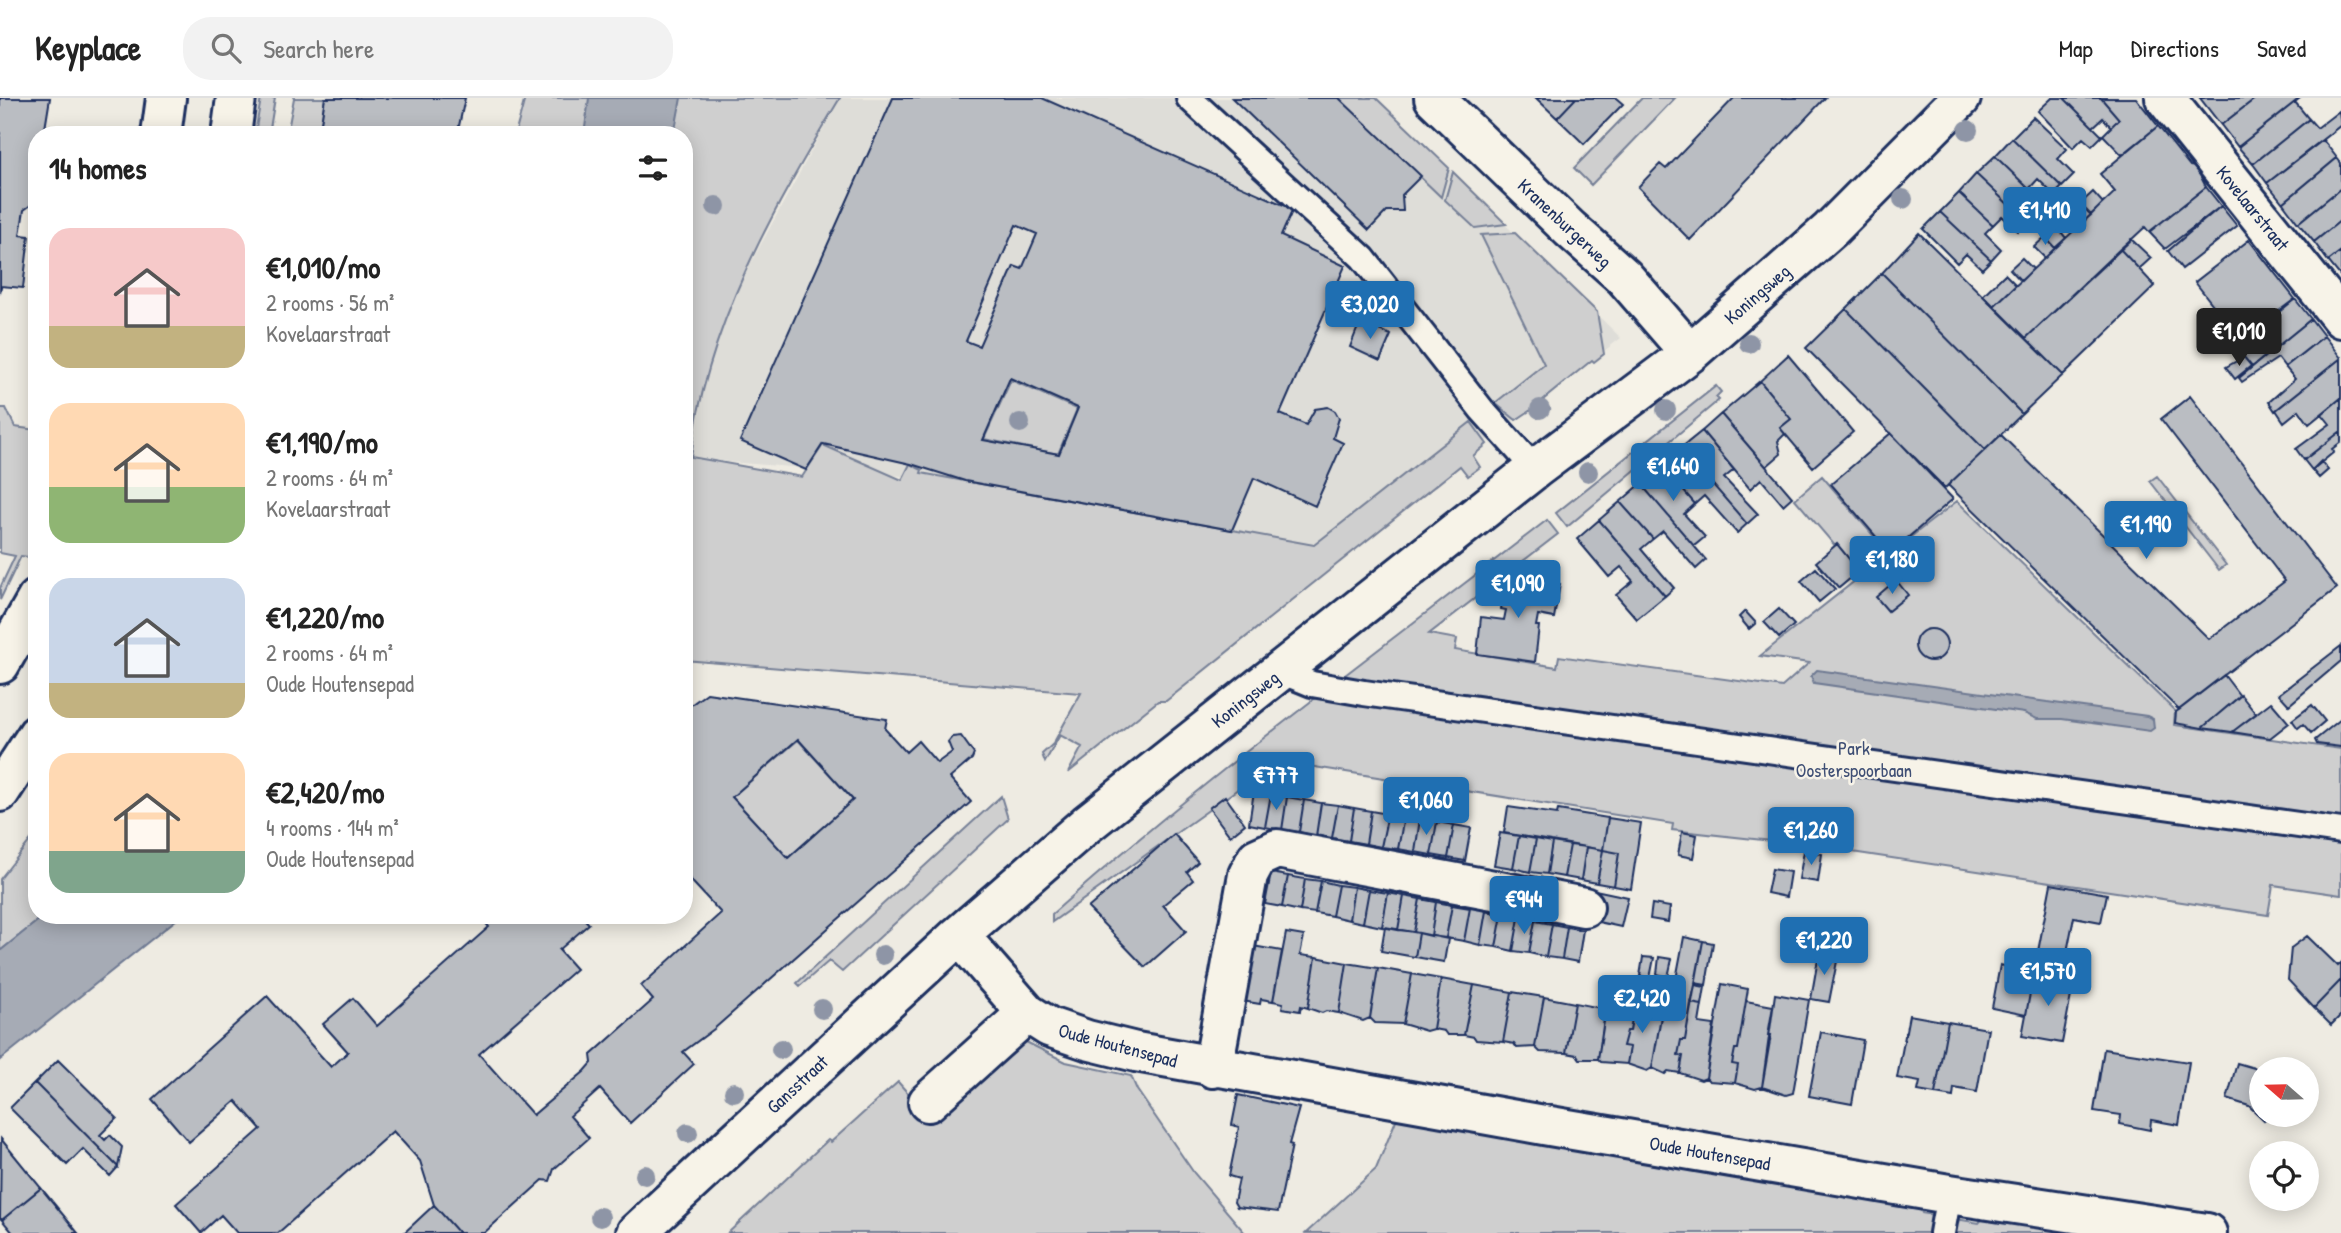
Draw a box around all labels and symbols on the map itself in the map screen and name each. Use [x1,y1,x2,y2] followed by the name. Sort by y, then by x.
[2211,160,2296,256] street label: Kovelaarstraat
[1512,172,1618,274] street label: Kranenburgerweg
[1988,188,2102,247] pin: €1,410
[1718,258,1796,330] street label: Koningsweg
[1313,282,1427,341] pin: €3,020
[2182,308,2296,368] pin: €1,010
[1616,444,1730,503] pin: €1,640
[2089,502,2203,561] pin: €1,190
[1835,536,1949,596] pin: €1,180
[1461,560,1575,620] pin: €1,090
[1206,664,1284,734] street label: Koningsweg
[1796,735,1912,783] park label: Park Oosterspoorbaan
[1235,752,1317,812] pin: €777
[1369,778,1483,837] pin: €1,060
[1754,808,1868,867] pin: €1,260
[1483,876,1565,936] pin: €944
[1767,918,1881,977] pin: €1,220
[1991,948,2105,1008] pin: €1,570
[1585,976,1699,1035] pin: €2,420
[1056,1017,1181,1074] street label: Oude Houtensepad
[761,1049,834,1119] street label: Gansstraat
[2249,1057,2319,1127] north arrow
[1648,1130,1773,1177] street label: Oude Houtensepad

